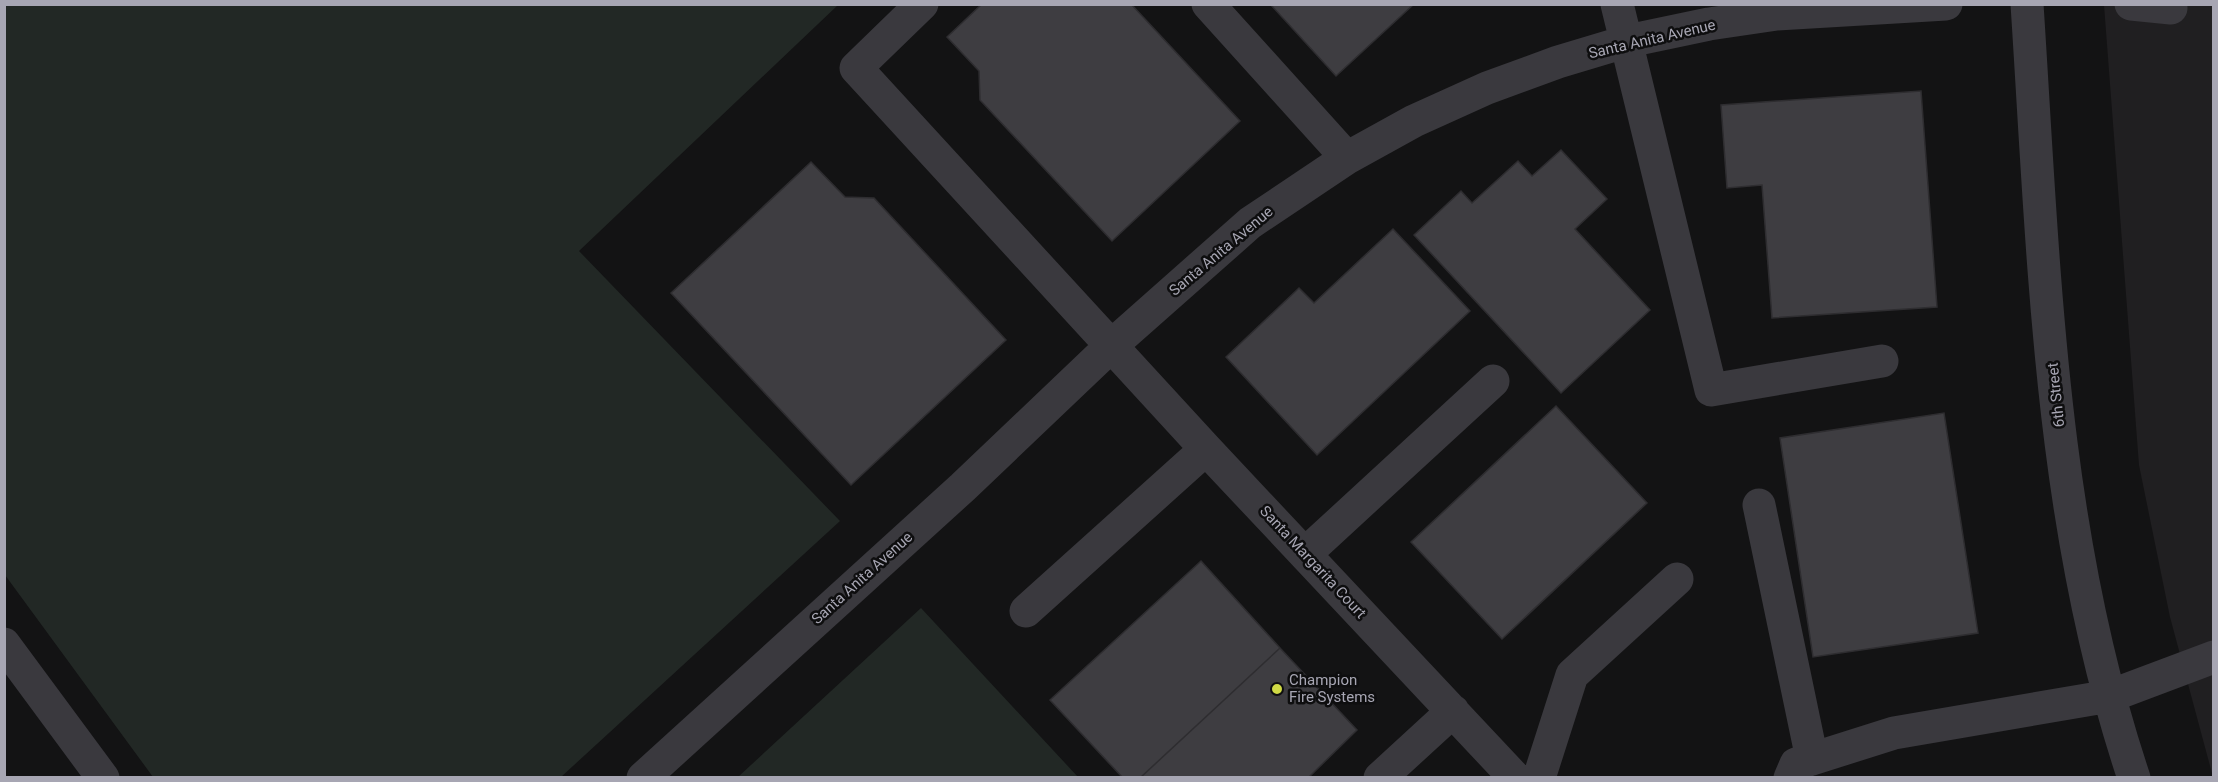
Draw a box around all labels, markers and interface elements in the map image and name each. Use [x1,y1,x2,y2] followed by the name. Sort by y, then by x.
[1587,16,1717,62] street label: Santa Anita Avenue
[1166,202,1276,300] street label: Santa Anita Avenue
[2044,362,2068,428] street label: 6th Street
[1256,502,1370,622] street label: Santa Margarita Court
[808,528,916,628] street label: Santa Anita Avenue
[1289,671,1375,706] place label: Champion Fire Systems
[1270,682,1284,696] marker: Champion Fire Systems

